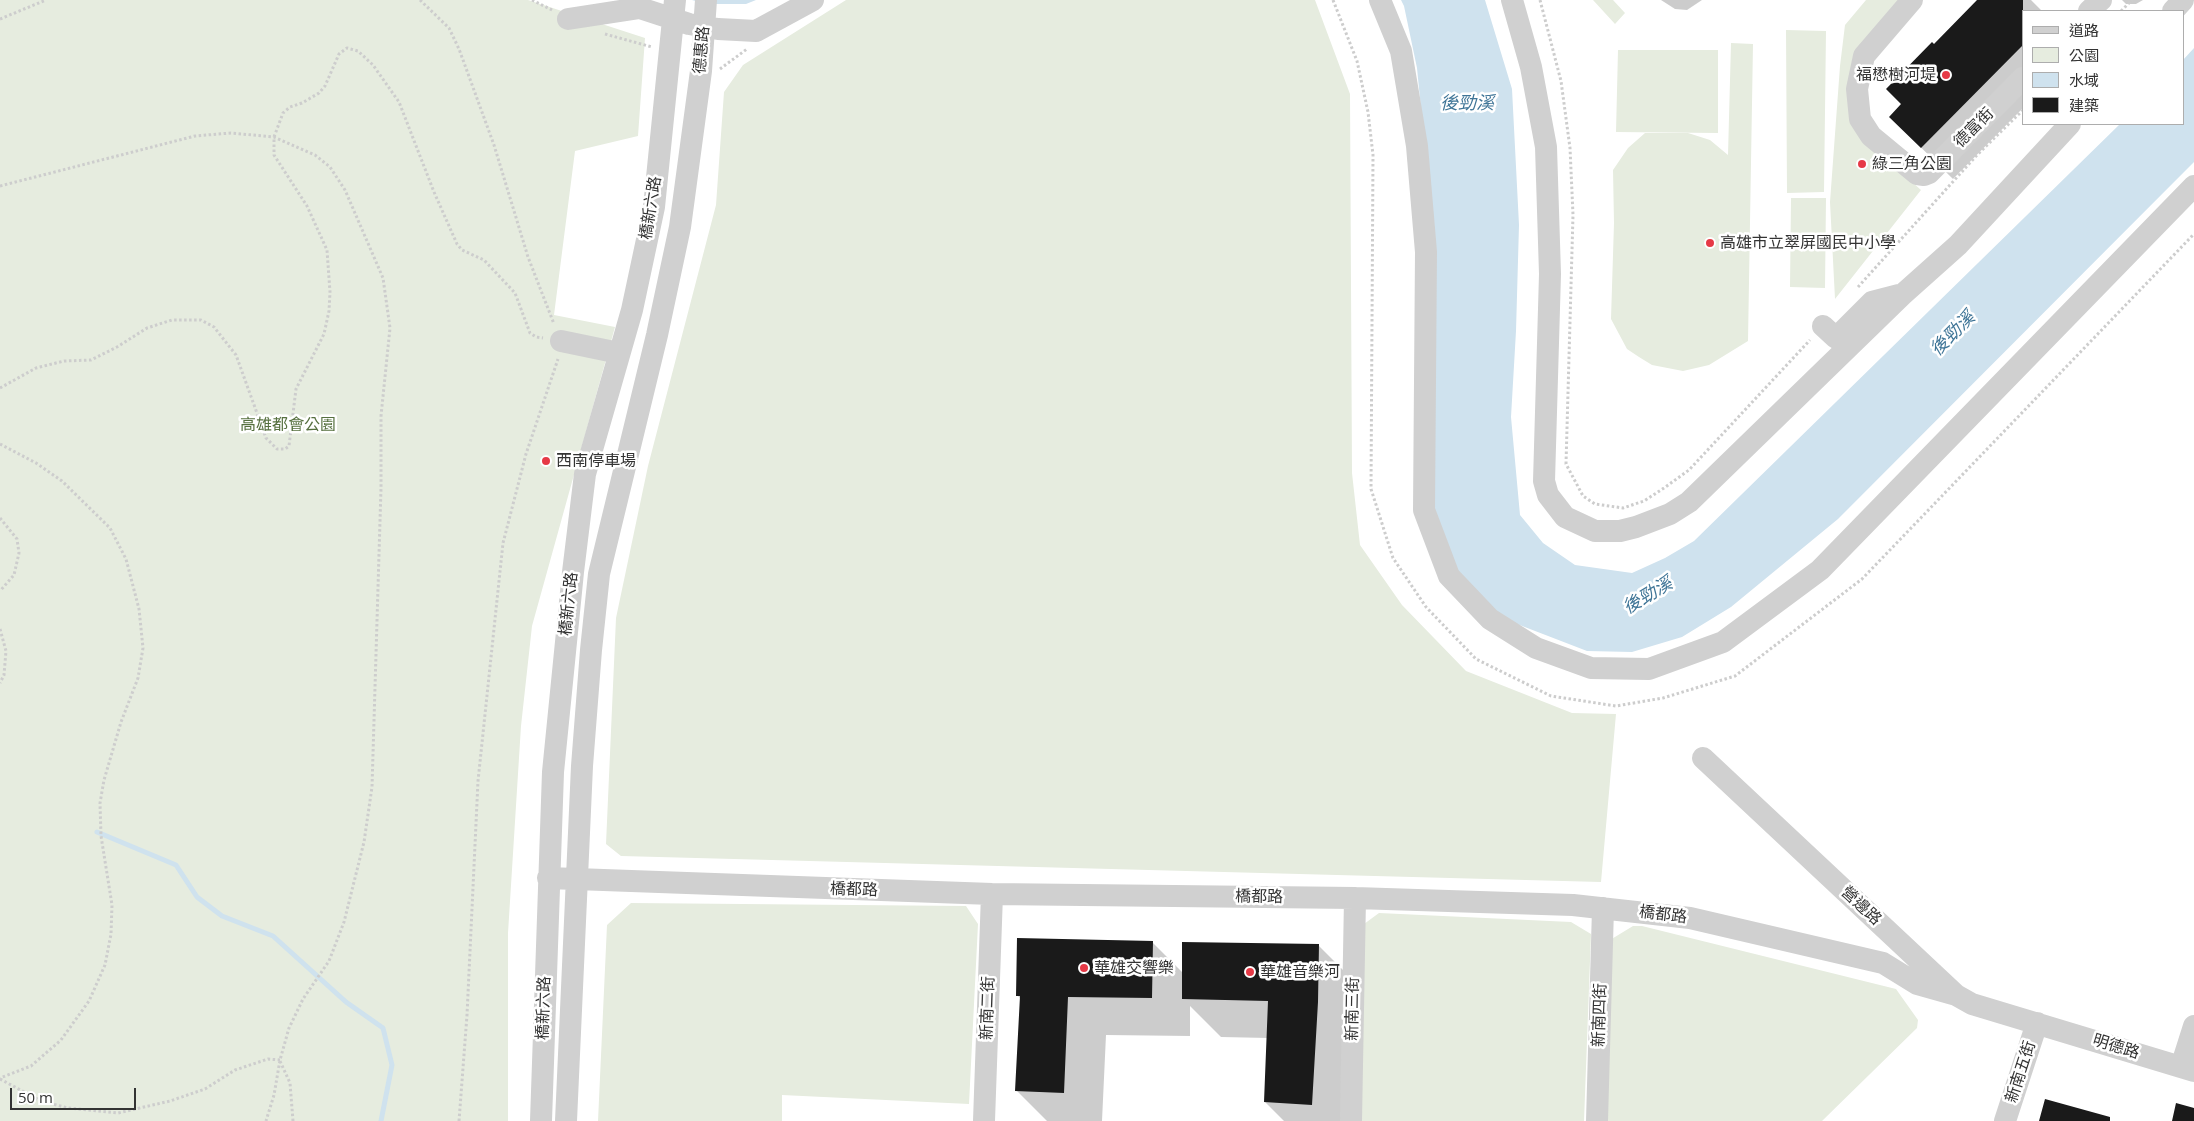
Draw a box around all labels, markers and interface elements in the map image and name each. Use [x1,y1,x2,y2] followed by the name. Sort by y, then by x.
[2022,10,2184,125] legend
[2069,20,2099,40] text: 道路
[690,25,714,75] street label: 德惠路
[2069,45,2099,65] text: 公園
[1856,65,1936,85] place label: 福懋樹河堤
[1940,69,1952,81] marker: 福懋樹河堤
[2069,70,2099,90] text: 水域
[1440,93,1494,115] water label: 後勁溪
[2069,95,2099,115] text: 建築
[1950,104,1998,152] street label: 德富街
[1872,154,1952,174] place label: 綠三角公園
[1856,158,1868,170] marker: 綠三角公園
[637,175,665,241] street label: 橋新六路
[1720,233,1896,253] place label: 高雄市立翠屏國民中小學
[1704,237,1716,249] marker: 高雄市立翠屏國民中小學
[1926,307,1980,361] water label: 後勁溪
[240,415,336,435] park label: 高雄都會公園
[556,451,636,471] place label: 西南停車場
[540,455,552,467] marker: 西南停車場
[556,571,582,637] street label: 橋新六路
[1619,573,1677,619] water label: 後勁溪
[830,880,878,900] street label: 橋都路
[1837,883,1885,929] street label: 營邊路
[1235,887,1283,907] street label: 橋都路
[1638,903,1688,927] street label: 橋都路
[1094,958,1174,978] place label: 華雄交響樂
[1078,962,1090,974] marker: 華雄交響樂
[1260,962,1340,982] place label: 華雄音樂河
[1244,966,1256,978] marker: 華雄音樂河
[533,976,555,1040] street label: 橋新六路
[977,976,999,1040] street label: 新南二街
[1343,977,1363,1041] street label: 新南三街
[1589,983,1611,1047] street label: 新南四街
[2090,1031,2142,1063] street label: 明德路
[2002,1039,2040,1105] street label: 新南五街
[12,1078,139,1110] scale bar
[18,1087,53,1107] text: 50 m

